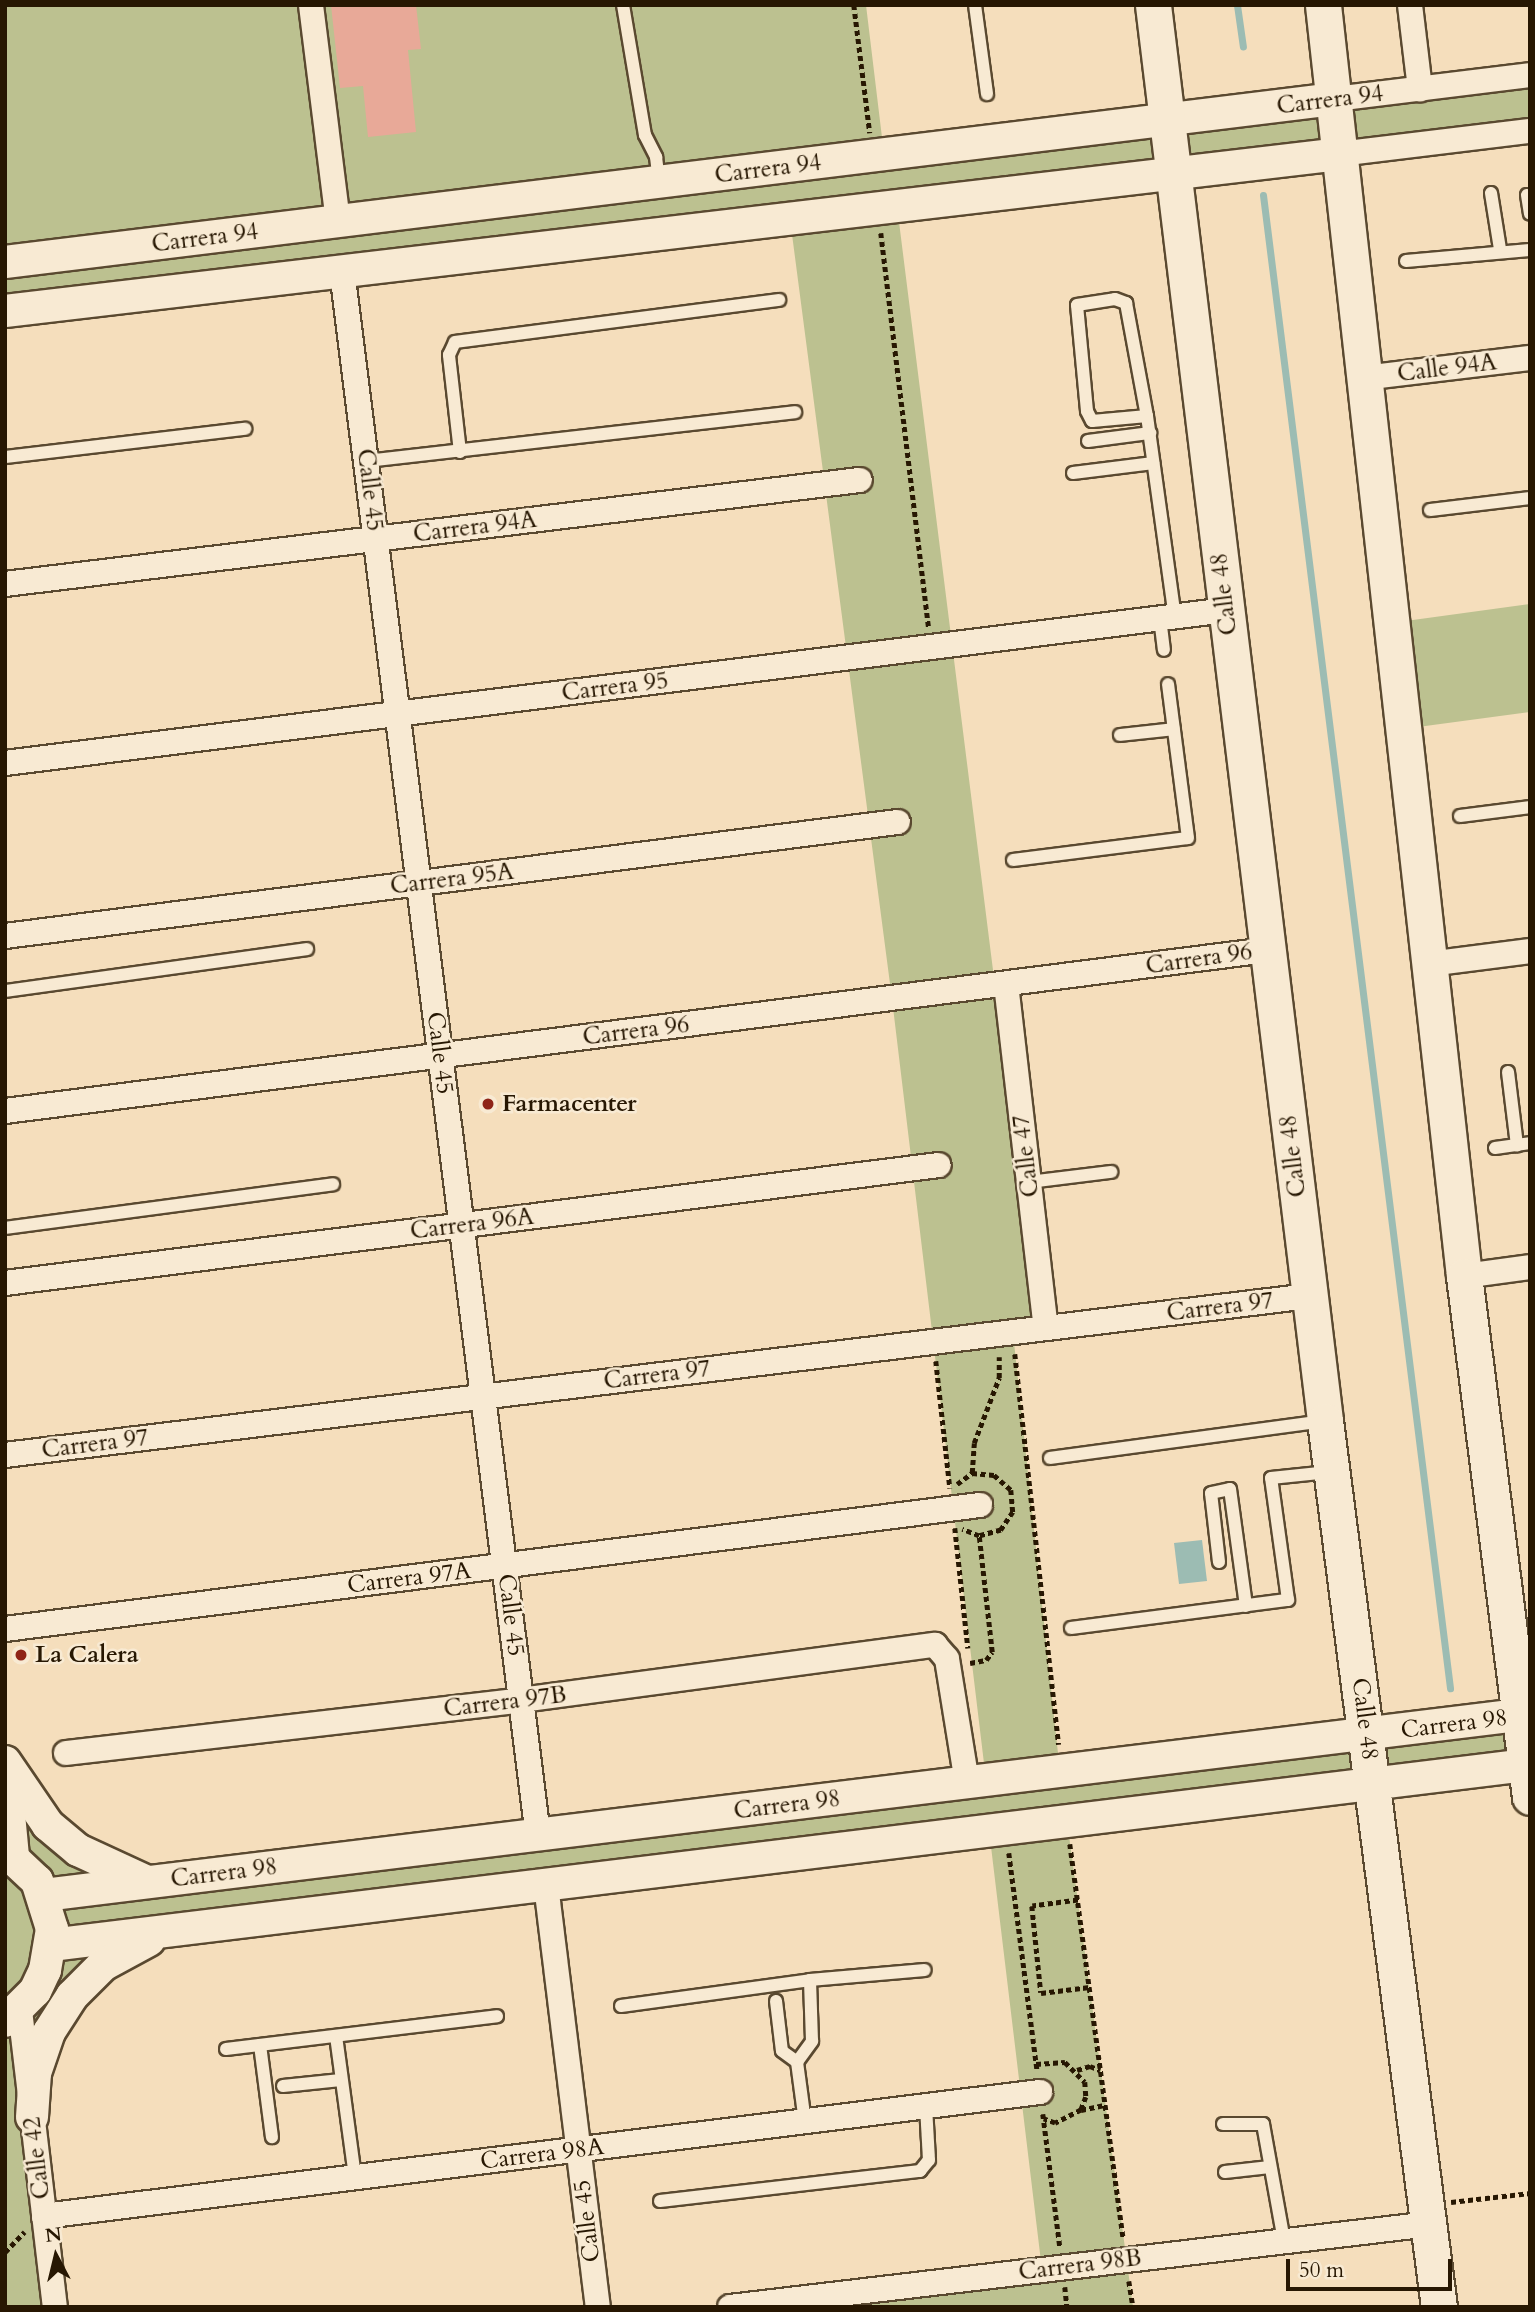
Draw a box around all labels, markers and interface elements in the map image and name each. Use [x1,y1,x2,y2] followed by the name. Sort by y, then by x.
[1275,79,1385,121] street label: Carrera 94
[713,148,823,190] street label: Carrera 94
[150,217,260,259] street label: Carrera 94
[1396,348,1498,388] street label: Calle 94A
[351,447,389,533] street label: Calle 45
[412,505,538,549] street label: Carrera 94A
[1205,551,1243,637] street label: Calle 48
[560,666,670,708] street label: Carrera 95
[389,857,515,901] street label: Carrera 95A
[1144,937,1254,981] street label: Carrera 96
[421,1010,459,1096] street label: Calle 45
[581,1010,691,1052] street label: Carrera 96
[502,1090,637,1118] place label: Farmacenter
[480,1096,496,1112] marker: Farmacenter
[1007,1113,1045,1199] street label: Calle 47
[1274,1113,1312,1199] street label: Calle 48
[409,1202,535,1246] street label: Carrera 96A
[1165,1286,1275,1328] street label: Carrera 97
[602,1354,712,1396] street label: Carrera 97
[40,1423,150,1465] street label: Carrera 97
[346,1556,472,1600] street label: Carrera 97A
[492,1572,530,1658] street label: Calle 45
[35,1641,139,1669] place label: La Calera
[13,1647,29,1663] marker: La Calera
[1346,1676,1384,1762] street label: Calle 48
[442,1680,568,1724] street label: Carrera 97B
[1399,1703,1509,1745] street label: Carrera 98
[732,1784,842,1826] street label: Carrera 98
[169,1852,279,1894] street label: Carrera 98
[18,2115,56,2201] street label: Calle 42
[479,2132,605,2176] street label: Carrera 98A
[568,2178,606,2264] street label: Calle 45
[21,2221,91,2291] north arrow
[44,2221,63,2249] text: N
[1017,2243,1143,2287] street label: Carrera 98B
[1290,2246,1456,2290] scale bar
[1299,2256,1344,2285] text: 50 m

